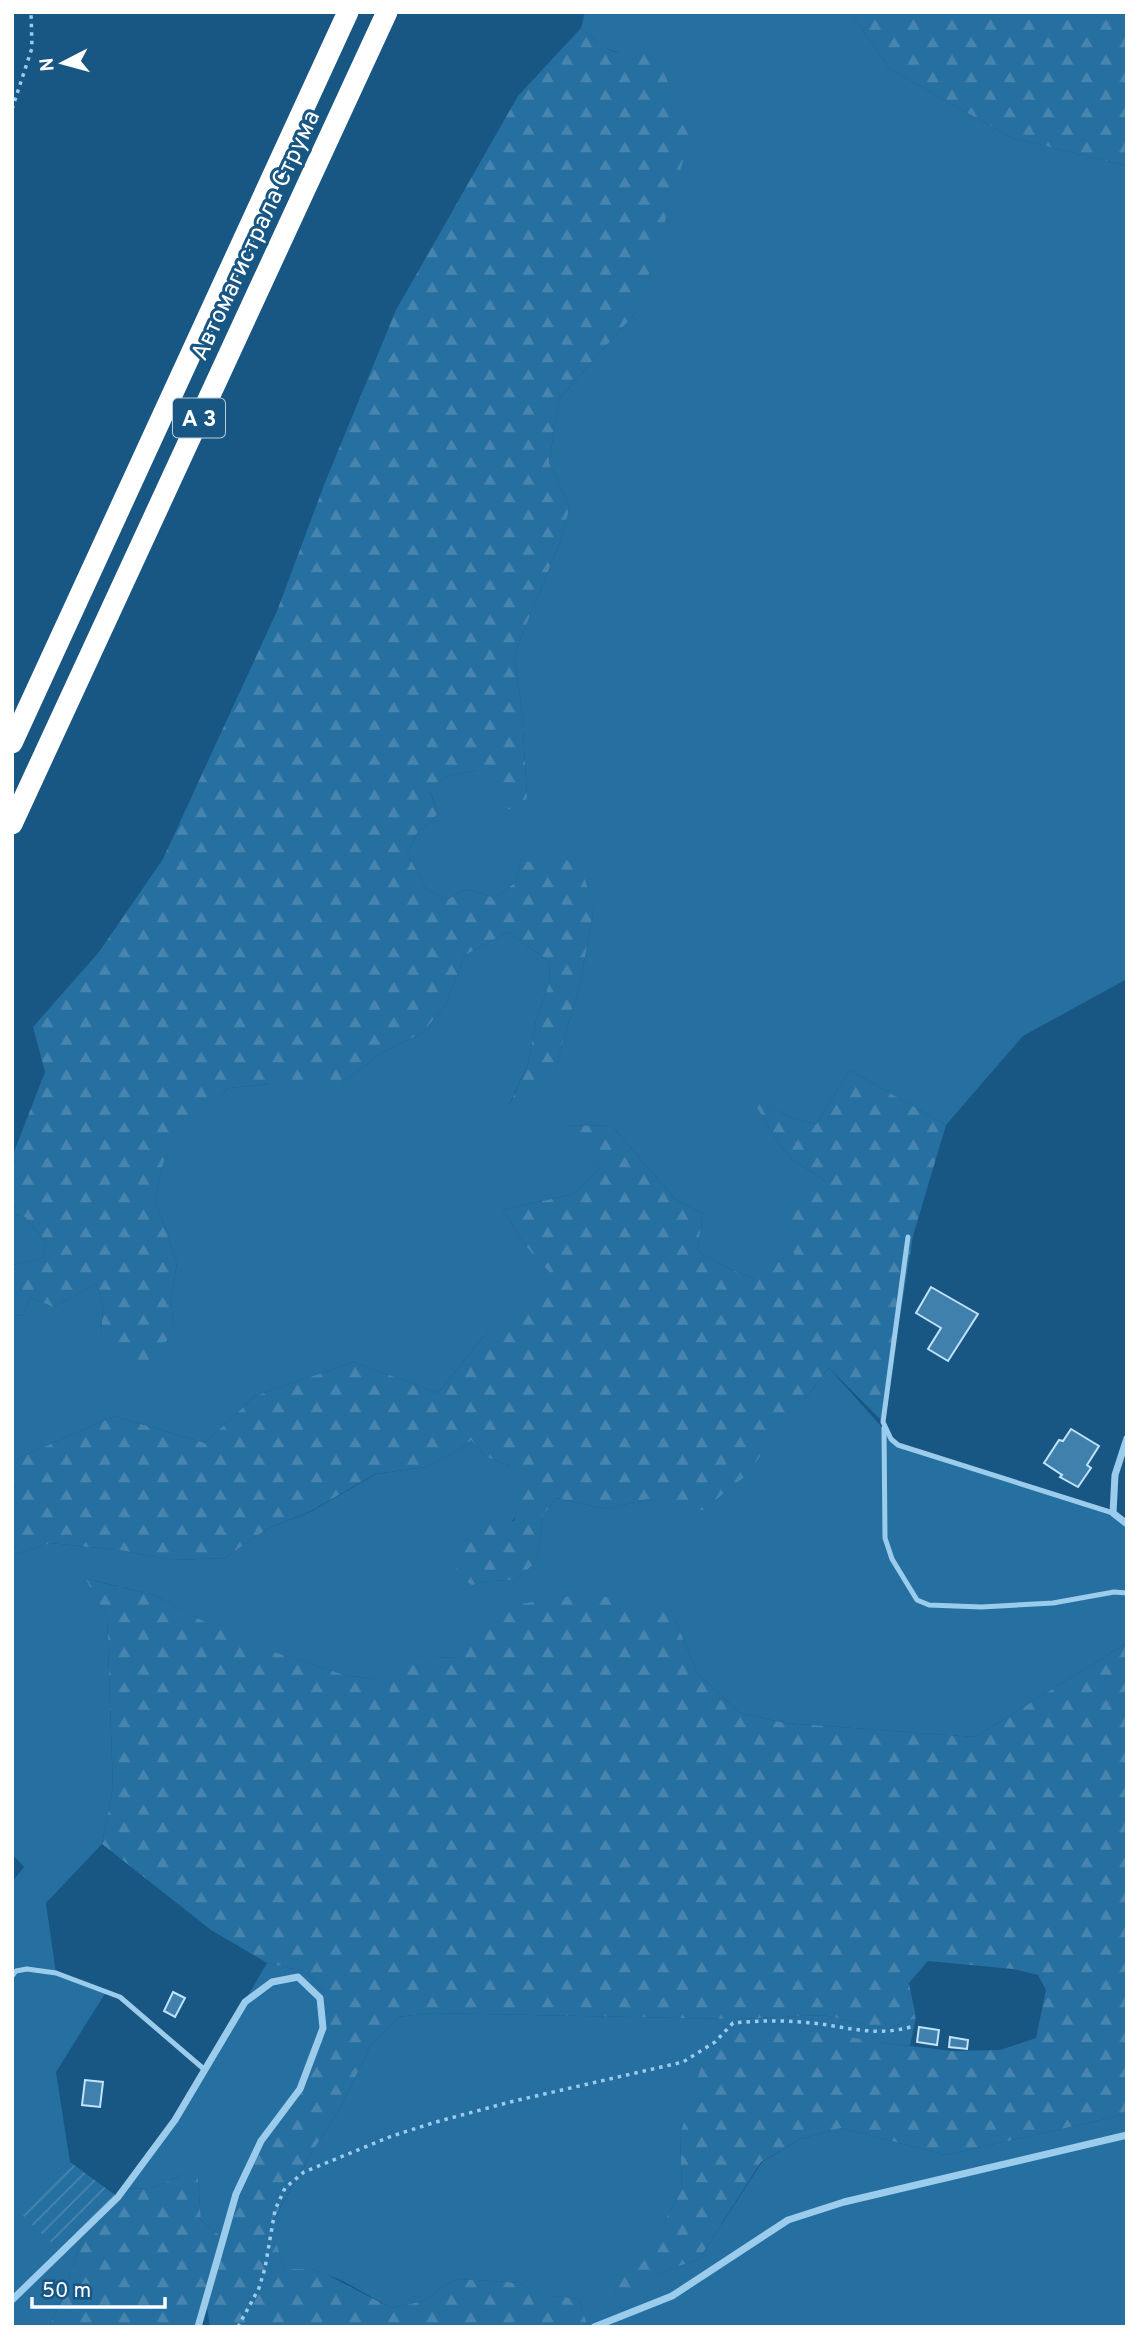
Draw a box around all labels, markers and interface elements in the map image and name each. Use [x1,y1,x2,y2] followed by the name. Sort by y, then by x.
[28,28,98,98] north arrow
[35,57,61,73] text: N
[186,106,328,366] street label: Автомагистрала Струма
[173,398,225,438] road number: A 3
[32,2266,164,2310] scale bar
[42,2278,91,2305] text: 50 m

